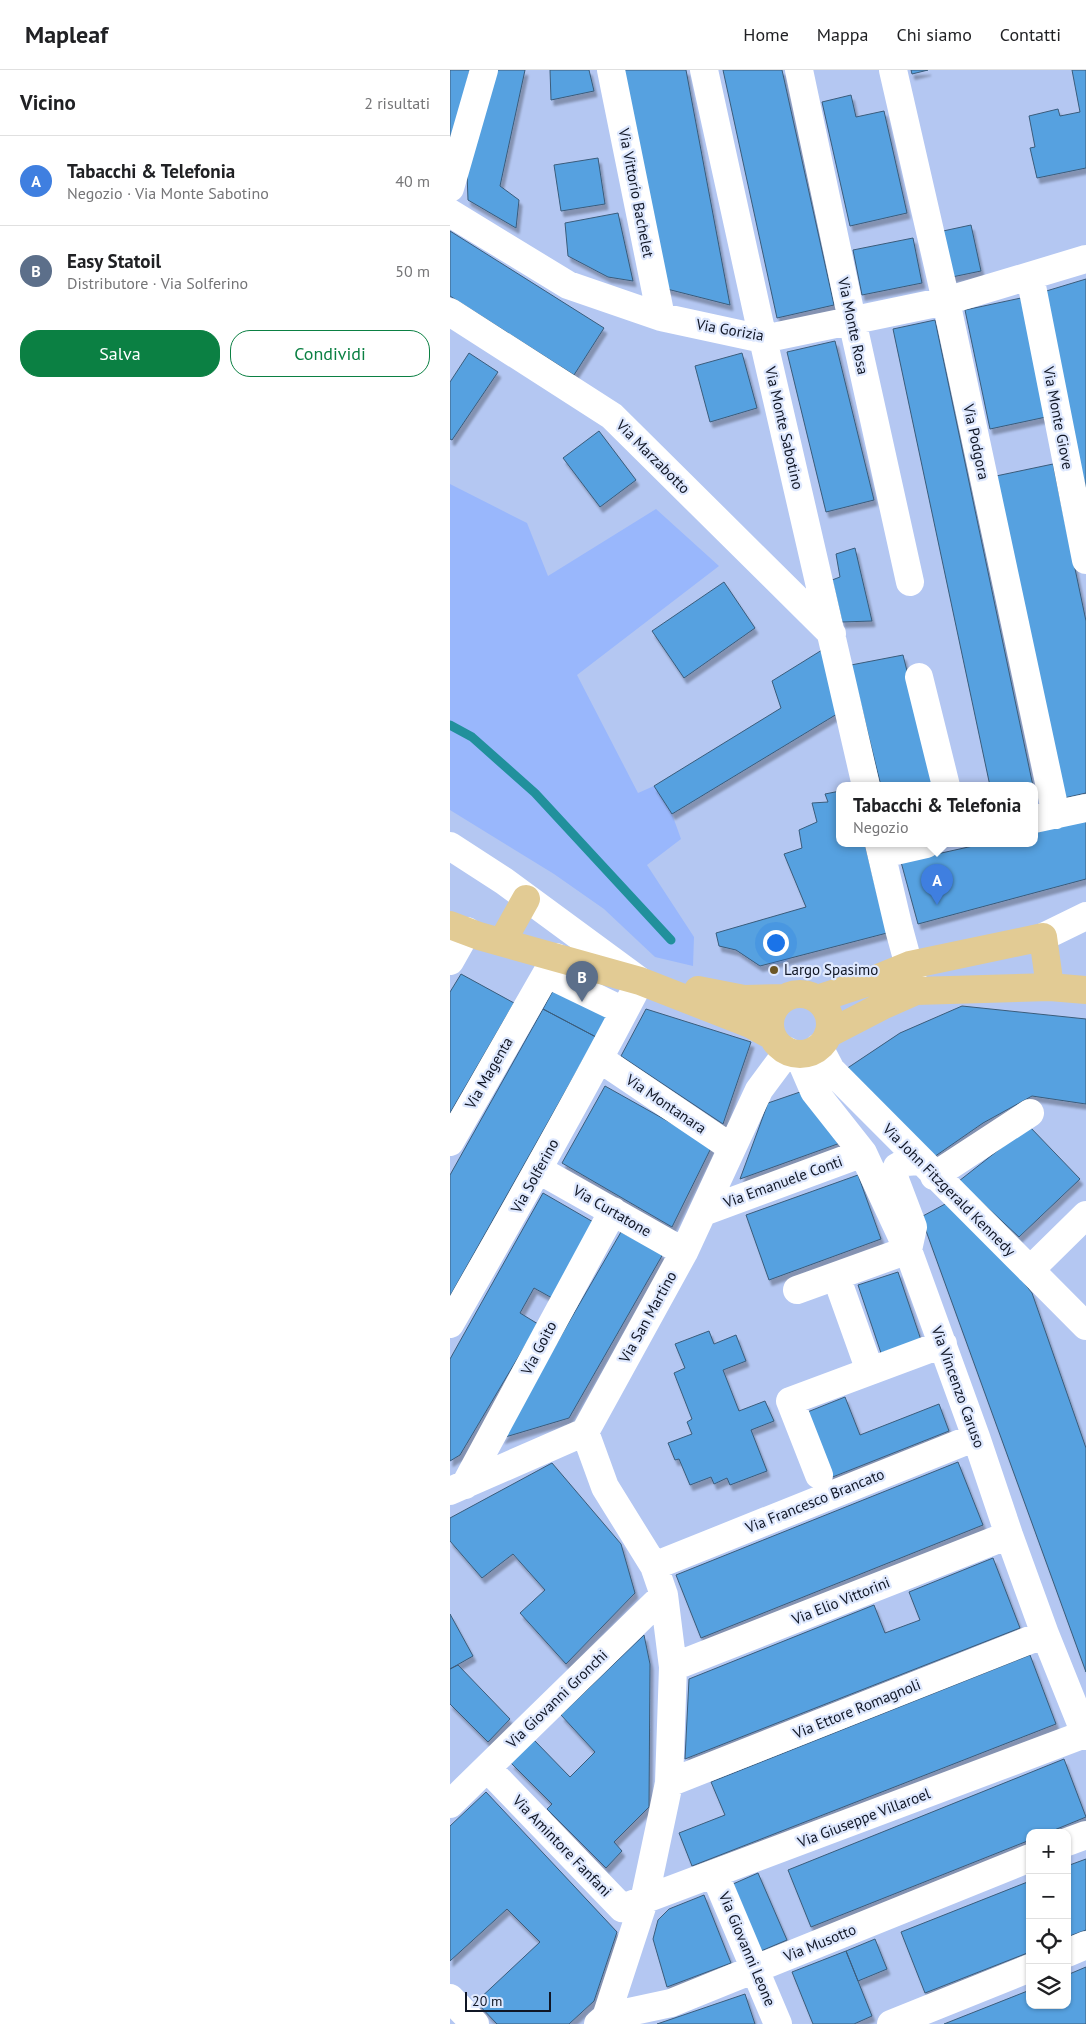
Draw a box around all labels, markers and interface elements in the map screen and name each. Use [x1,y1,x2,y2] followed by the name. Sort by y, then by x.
[25,19,108,50] text: Mapleaf
[743,23,789,46] text: Home
[817,23,868,46] text: Mappa
[896,23,972,46] text: Chi siamo
[1000,23,1061,46] text: Contatti
[20,89,76,116] text: Vicino
[364,93,430,113] text: 2 risultati
[614,126,658,259] street label: Via Vittorio Bachelet
[67,159,235,183] text: Tabacchi & Telefonia
[31,171,41,191] text: A
[395,171,430,191] text: 40 m
[67,183,269,203] text: Negozio · Via Monte Sabotino
[67,249,161,273] text: Easy Statoil
[31,261,41,281] text: B
[395,261,430,281] text: 50 m
[67,273,248,293] text: Distributore · Via Solferino
[834,275,873,376] street label: Via Monte Rosa
[694,314,765,345] street label: Via Gorizia
[20,330,220,377] button: Salva
[230,330,430,377] button: Condividi
[761,364,808,491] street label: Via Monte Sabotino
[1039,364,1078,471] street label: Via Monte Giove
[959,401,994,481] street label: Via Podgora
[612,415,694,498] street label: Via Marzabotto
[836,782,1038,847] popup
[853,793,1021,817] text: Tabacchi & Telefonia
[853,817,909,837] text: Negozio
[921,864,953,905] pin: A
[763,930,789,956] your location
[784,960,878,979] place label: Largo Spasimo
[566,961,598,1002] pin: B
[768,964,780,976] marker: Largo Spasimo
[460,1033,517,1113] street label: Via Magenta
[622,1069,710,1137] street label: Via Montanara
[878,1119,1020,1260] street label: Via John Fitzgerald Kennedy
[506,1135,563,1217] street label: Via Solferino
[720,1151,845,1212] street label: Via Emanuele Conti
[569,1180,655,1241] street label: Via Curtatone
[614,1268,681,1367] street label: Via San Martino
[516,1318,561,1379] street label: Via Goito
[927,1322,989,1450] street label: Via Vincenzo Caruso
[742,1464,887,1537] street label: Via Francesco Brancato
[788,1572,893,1629] street label: Via Elio Vittorini
[501,1645,611,1753] street label: Via Giovanni Gronchi
[790,1674,923,1743] street label: Via Ettore Romagnoli
[794,1783,933,1852] street label: Via Giuseppe Villaroel
[508,1790,616,1901] street label: Via Amintore Fanfani
[1026,1829,1071,2009] map controls
[1026,1829,1071,1874] button: +
[1026,1874,1071,1919] button: −
[714,1888,780,2009] street label: Via Giovanni Leone
[780,1919,859,1966] street label: Via Musotto
[1026,1919,1071,1964] button: locate
[1026,1964,1071,2009] button: layers
[465,1989,551,2012] scale bar
[472,1992,502,2010] text: 20 m

